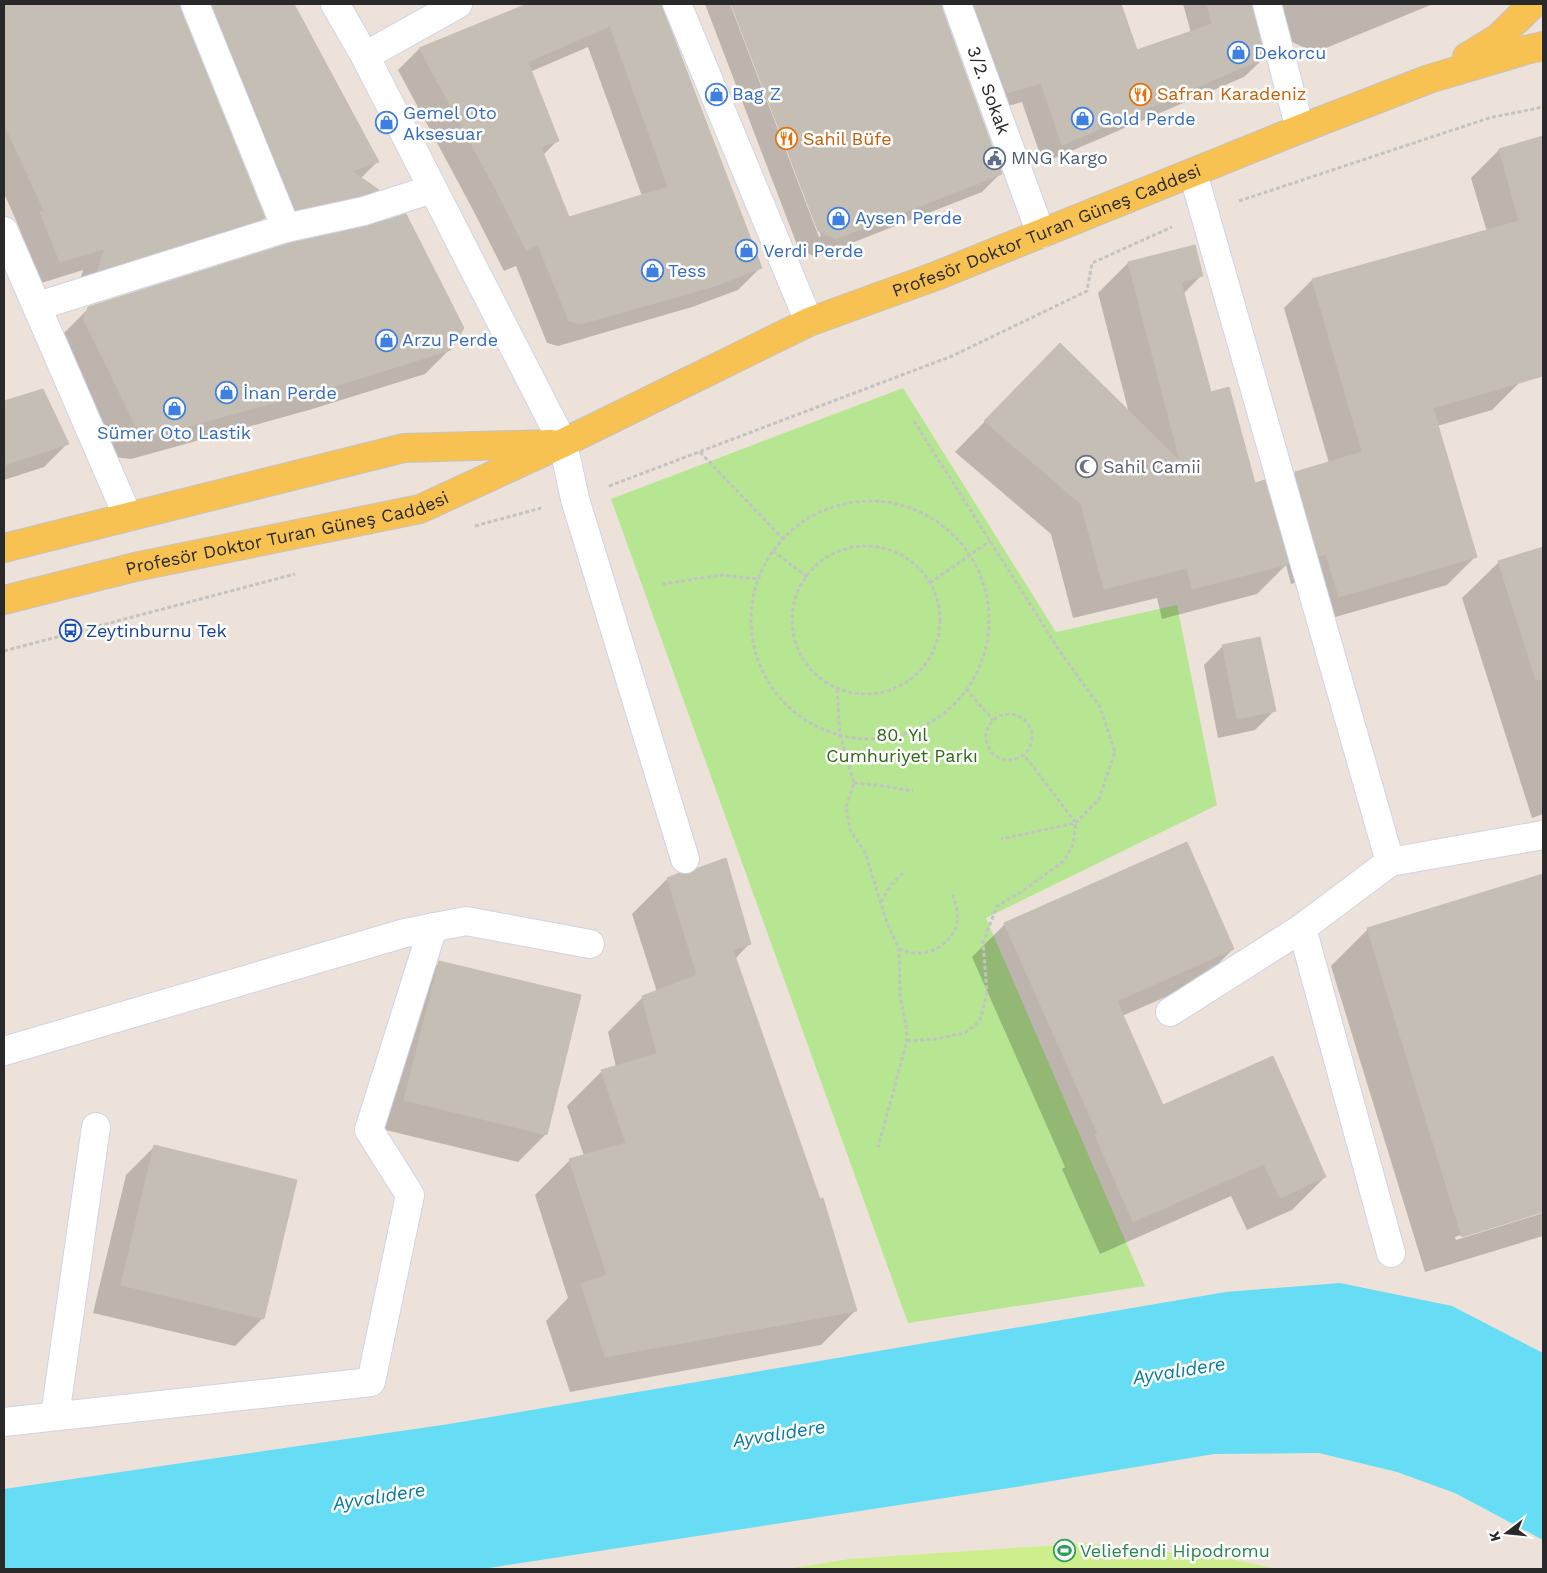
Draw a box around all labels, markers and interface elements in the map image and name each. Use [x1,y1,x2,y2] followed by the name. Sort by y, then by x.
[1226,41,1250,65] shop icon: Dekorcu
[1254,42,1326,63] place label: Dekorcu
[963,43,1015,137] street label: 3/2. Sokak
[704,82,728,106] shop icon: Bag Z
[1129,82,1153,106] restaurant icon: Safran Karadeniz
[732,83,781,104] place label: Bag Z
[1157,83,1306,104] place label: Safran Karadeniz
[403,102,497,144] place label: Gemel Oto Aksesuar
[1071,107,1095,131] shop icon: Gold Perde
[1099,108,1196,129] place label: Gold Perde
[375,111,399,135] shop icon: Gemel Oto Aksesuar
[775,127,799,151] restaurant icon: Sahil Büfe
[803,128,892,149] place label: Sahil Büfe
[983,146,1007,170] public building icon: MNG Kargo
[1011,147,1108,168] place label: MNG Kargo
[889,159,1204,301] street label: Profesör Doktor Turan Güneş Caddesi
[827,206,851,230] shop icon: Aysen Perde
[855,207,962,228] place label: Aysen Perde
[735,239,759,263] shop icon: Verdi Perde
[763,240,863,261] place label: Verdi Perde
[640,259,664,283] shop icon: Tess
[668,260,706,281] place label: Tess
[374,328,398,352] shop icon: Arzu Perde
[402,329,498,350] place label: Arzu Perde
[215,381,239,405] shop icon: İnan Perde
[243,382,337,403] place label: İnan Perde
[162,396,186,420] shop icon: Sümer Oto Lastik
[97,422,251,443] place label: Sümer Oto Lastik
[1075,455,1099,479] mosque icon: Sahil Camii
[1103,456,1201,477] place label: Sahil Camii
[123,486,452,579] street label: Profesör Doktor Turan Güneş Caddesi
[58,619,82,643] bus stop icon: Zeytinburnu Tek
[86,620,227,641] place label: Zeytinburnu Tek
[826,724,978,766] park label: 80. Yıl Cumhuriyet Parkı
[1130,1352,1227,1389] water label: Ayvalıdere
[730,1415,827,1452] water label: Ayvalıdere
[330,1478,427,1515] water label: Ayvalıdere
[1482,1508,1532,1558] north arrow
[1485,1529,1504,1543] text: K
[1052,1539,1076,1563] sports icon: Veliefendi Hipodromu
[1080,1540,1270,1561] place label: Veliefendi Hipodromu

